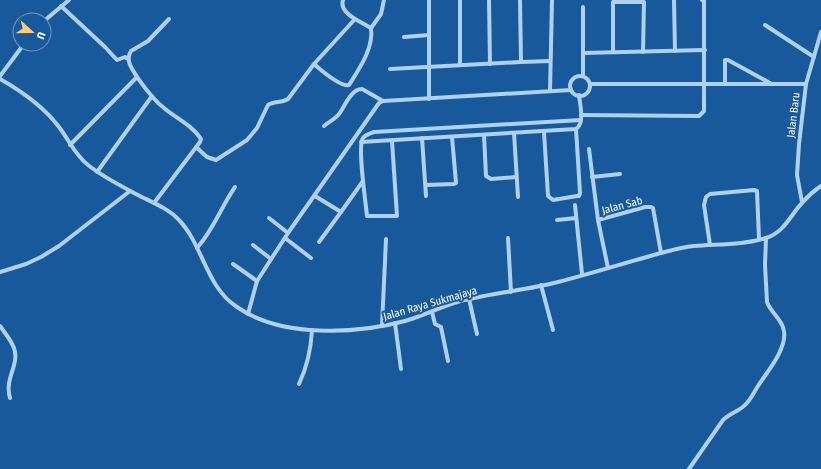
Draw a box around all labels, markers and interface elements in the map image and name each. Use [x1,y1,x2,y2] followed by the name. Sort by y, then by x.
[12,12,52,52] north arrow
[34,30,48,41] text: U
[784,91,803,139] street label: Jalan Baru
[600,194,644,217] street label: Jalan Sab
[382,284,479,323] street label: Jalan Raya Sukmajaya

